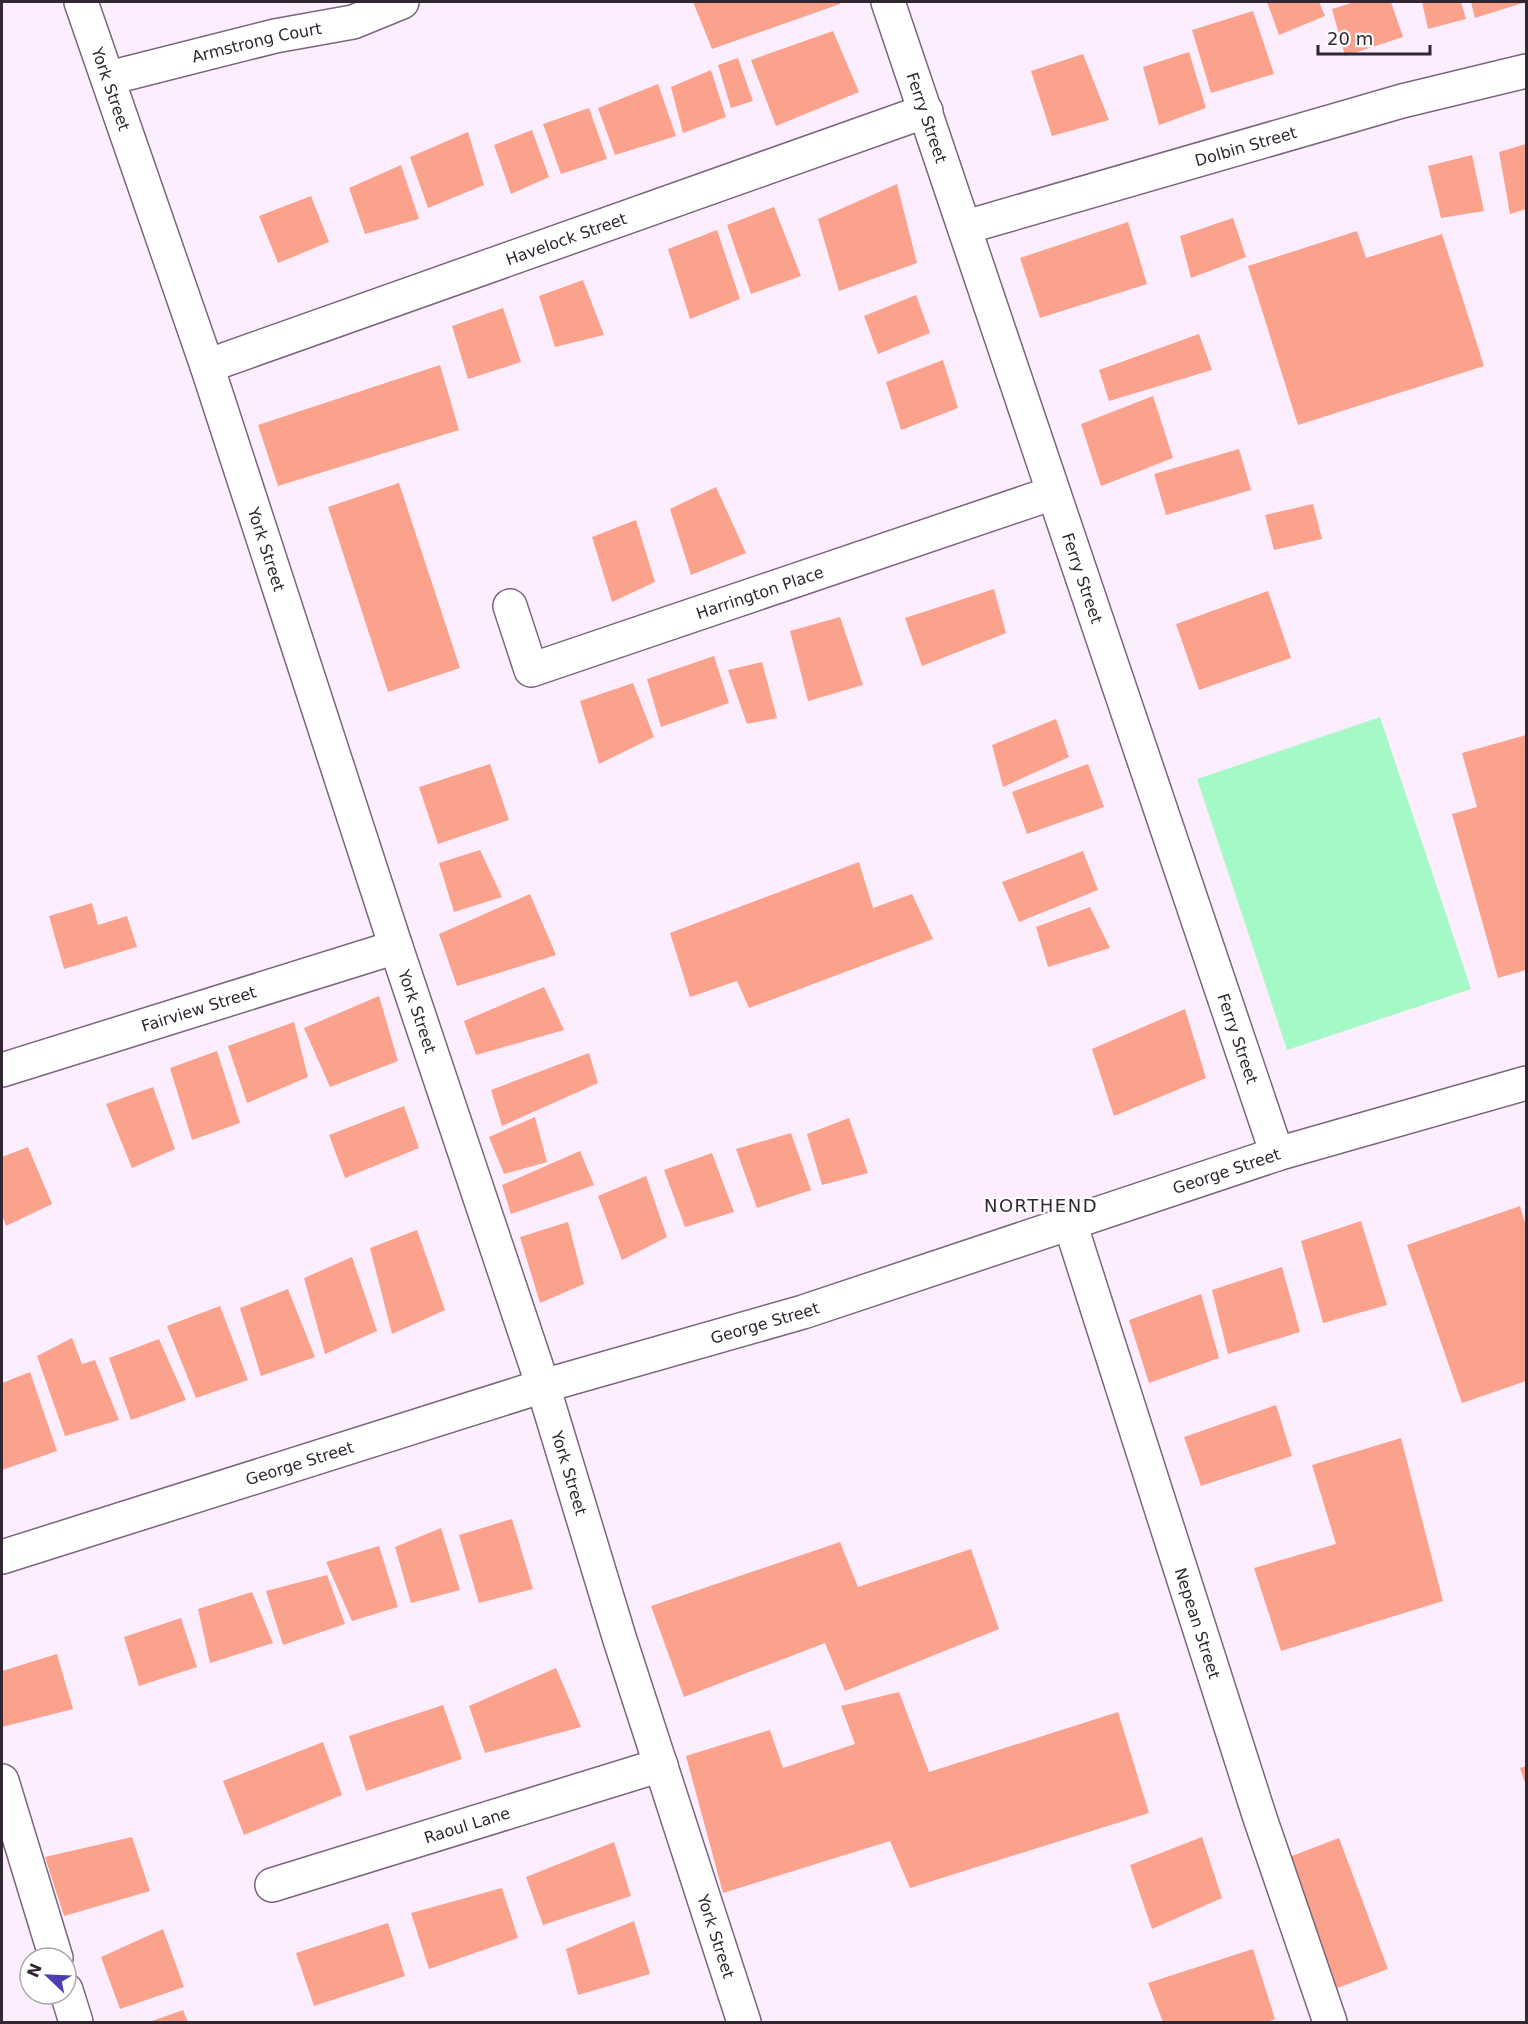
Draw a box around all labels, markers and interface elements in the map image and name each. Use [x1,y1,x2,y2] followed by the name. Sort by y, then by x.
[1318,18,1430,56] scale bar
[190,19,323,67] street label: Armstrong Court
[1327,28,1373,49] text: 20 m
[87,44,134,133] street label: York Street
[902,70,951,165] street label: Ferry Street
[1193,123,1299,170] street label: Dolbin Street
[503,209,629,269] street label: Havelock Street
[243,504,289,594] street label: York Street
[1058,531,1106,626] street label: Ferry Street
[694,562,826,623] street label: Harrington Place
[394,966,440,1056] street label: York Street
[139,982,258,1036] street label: Fairview Street
[1213,991,1262,1086] street label: Ferry Street
[1170,1145,1283,1198] street label: George Street
[984,1195,1098,1216] district label: NORTHEND
[708,1298,822,1348] street label: George Street
[547,1428,591,1518] street label: York Street
[243,1437,356,1489] street label: George Street
[1171,1565,1224,1681] street label: Nepean Street
[422,1803,512,1848] street label: Raoul Lane
[693,1891,738,1981] street label: York Street
[18,1946,78,2006] north arrow
[23,1960,46,1980] text: N

